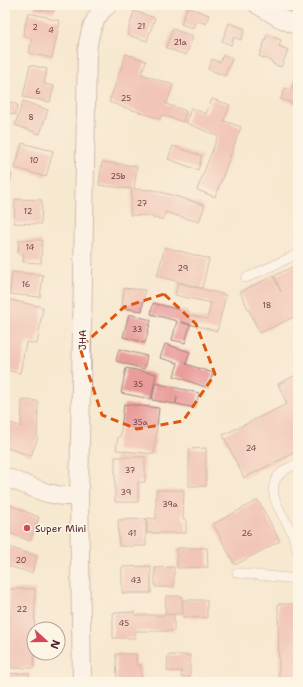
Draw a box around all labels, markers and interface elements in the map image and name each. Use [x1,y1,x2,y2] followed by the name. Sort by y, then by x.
[137,21,145,32] house number: 21
[32,22,38,33] house number: 2
[48,25,54,36] house number: 4
[173,37,187,48] house number: 21a
[35,86,41,97] house number: 6
[121,93,131,104] house number: 25
[28,112,34,123] house number: 8
[30,155,38,166] house number: 10
[110,171,126,182] house number: 25b
[137,198,148,209] house number: 27
[24,206,33,217] house number: 12
[26,242,35,253] house number: 14
[178,263,188,274] house number: 29
[22,279,31,290] house number: 16
[263,300,271,311] house number: 18
[132,324,142,335] house number: 33
[76,330,89,350] street label: ЈНА
[133,379,143,390] house number: 35
[132,417,148,428] house number: 35a
[246,443,257,454] house number: 24
[125,465,136,476] house number: 37
[121,487,131,498] house number: 39
[162,499,178,510] house number: 39a
[35,522,87,535] place label: Super Mini
[22,523,32,533] marker: Super Mini
[128,528,136,539] house number: 41
[242,528,253,539] house number: 26
[16,555,26,566] house number: 20
[131,575,141,586] house number: 43
[17,604,28,615] house number: 22
[119,618,129,629] house number: 45
[26,621,66,661] north arrow
[46,638,63,651] text: N

